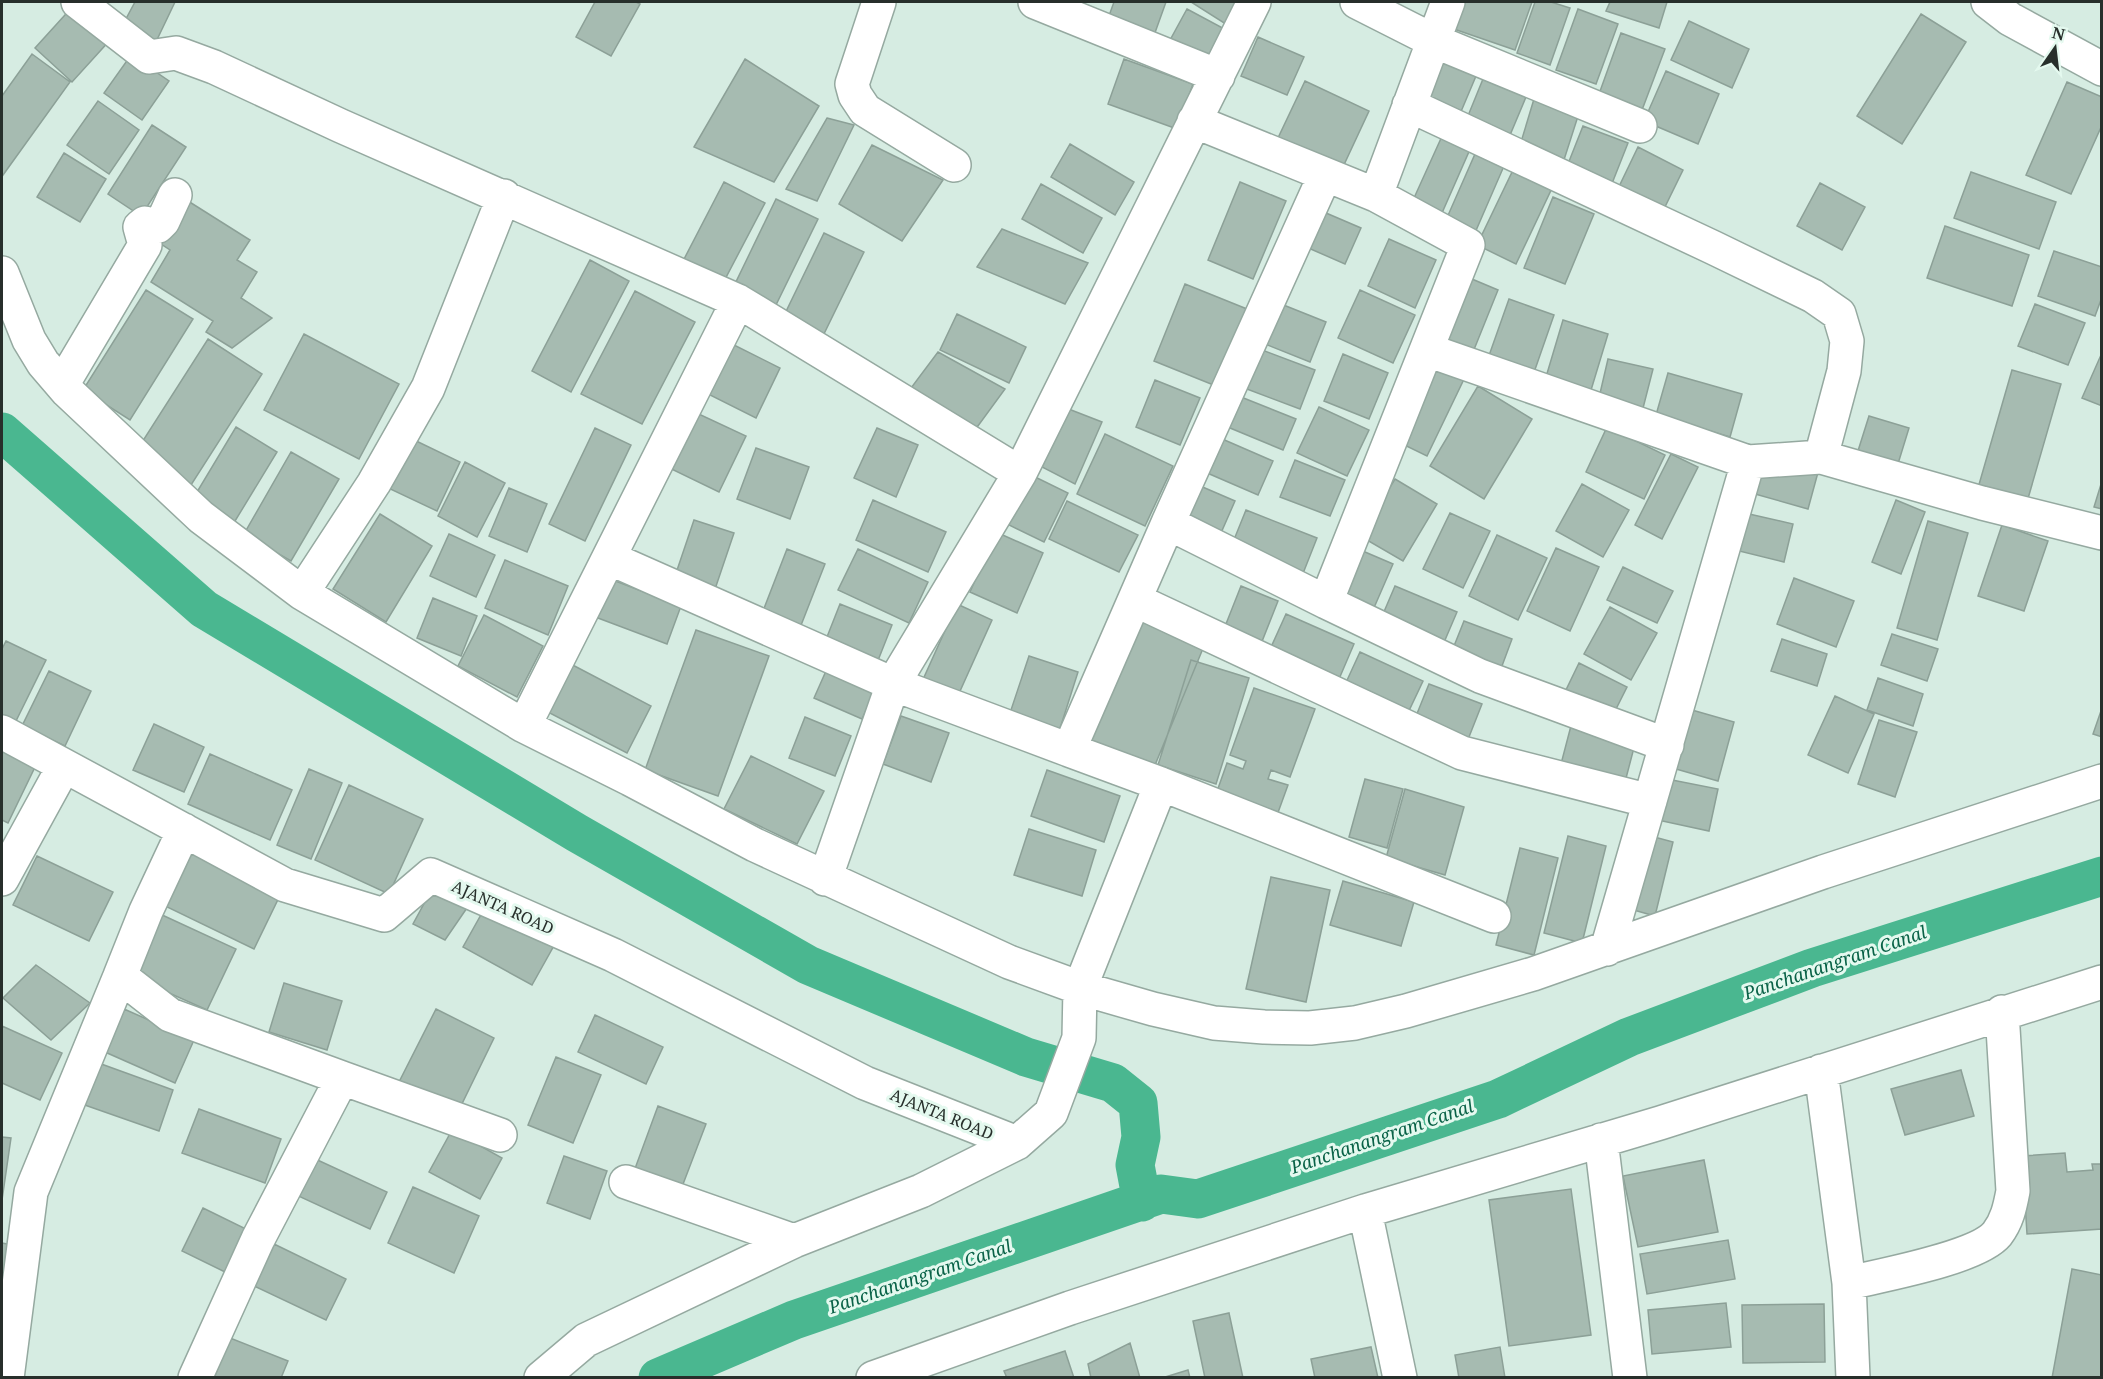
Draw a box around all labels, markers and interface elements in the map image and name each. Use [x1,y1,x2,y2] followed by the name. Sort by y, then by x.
[2025,18,2085,78] north arrow
[2050,21,2068,46] text: N
[449,875,557,939] street label: AJANTA ROAD
[1739,919,1930,1005] water label: Panchanangram Canal
[887,1083,997,1145] street label: AJANTA ROAD
[1286,1093,1477,1179] water label: Panchanangram Canal
[824,1233,1015,1319] water label: Panchanangram Canal

